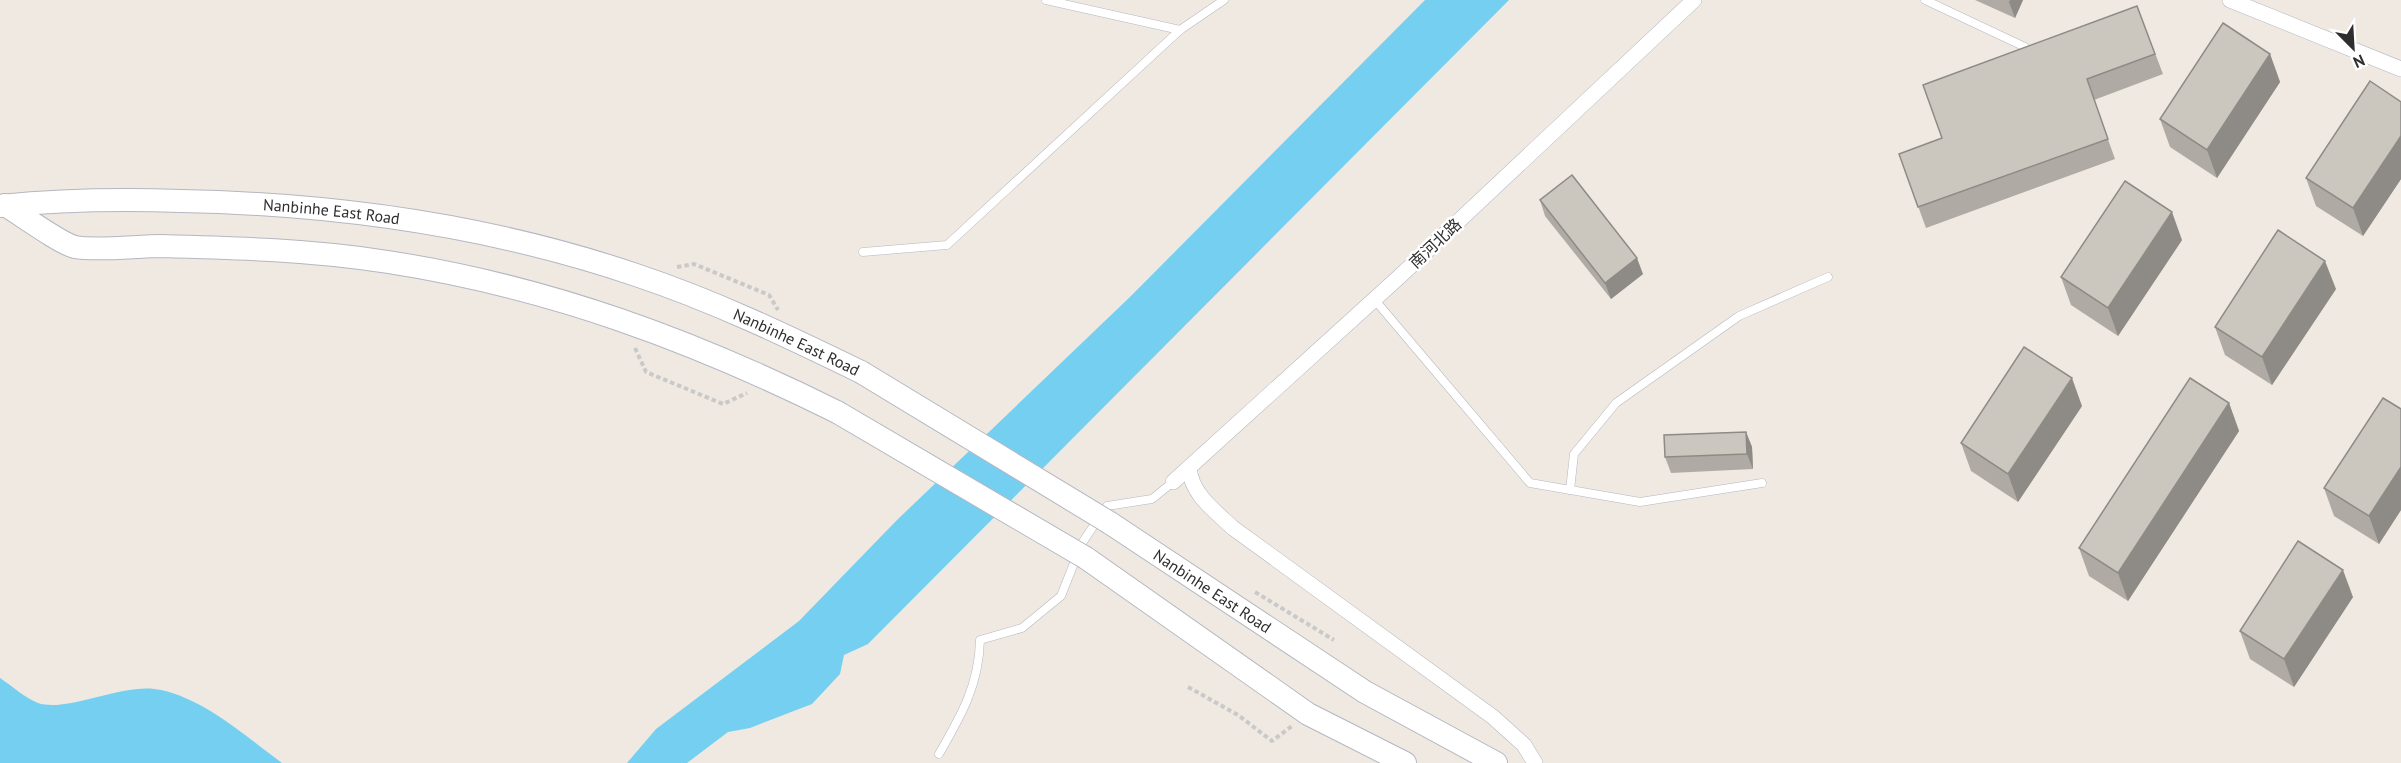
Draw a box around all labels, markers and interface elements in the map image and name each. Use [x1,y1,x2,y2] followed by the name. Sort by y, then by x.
[2323,18,2383,78] north arrow
[2350,50,2368,73] text: N
[262,194,401,228] street label: Nanbinhe East Road
[1405,214,1465,272] street label: 南河北路
[730,304,863,380] street label: Nanbinhe East Road
[1150,545,1275,637] street label: Nanbinhe East Road

